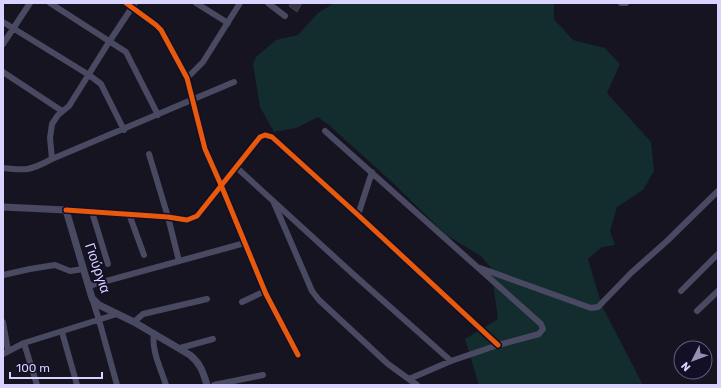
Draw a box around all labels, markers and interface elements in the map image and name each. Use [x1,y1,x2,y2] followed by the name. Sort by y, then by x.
[81,241,114,295] street label: Γιούργια
[673,340,713,380] north arrow
[10,354,102,380] scale bar
[678,359,693,374] text: N
[16,361,50,375] text: 100 m

